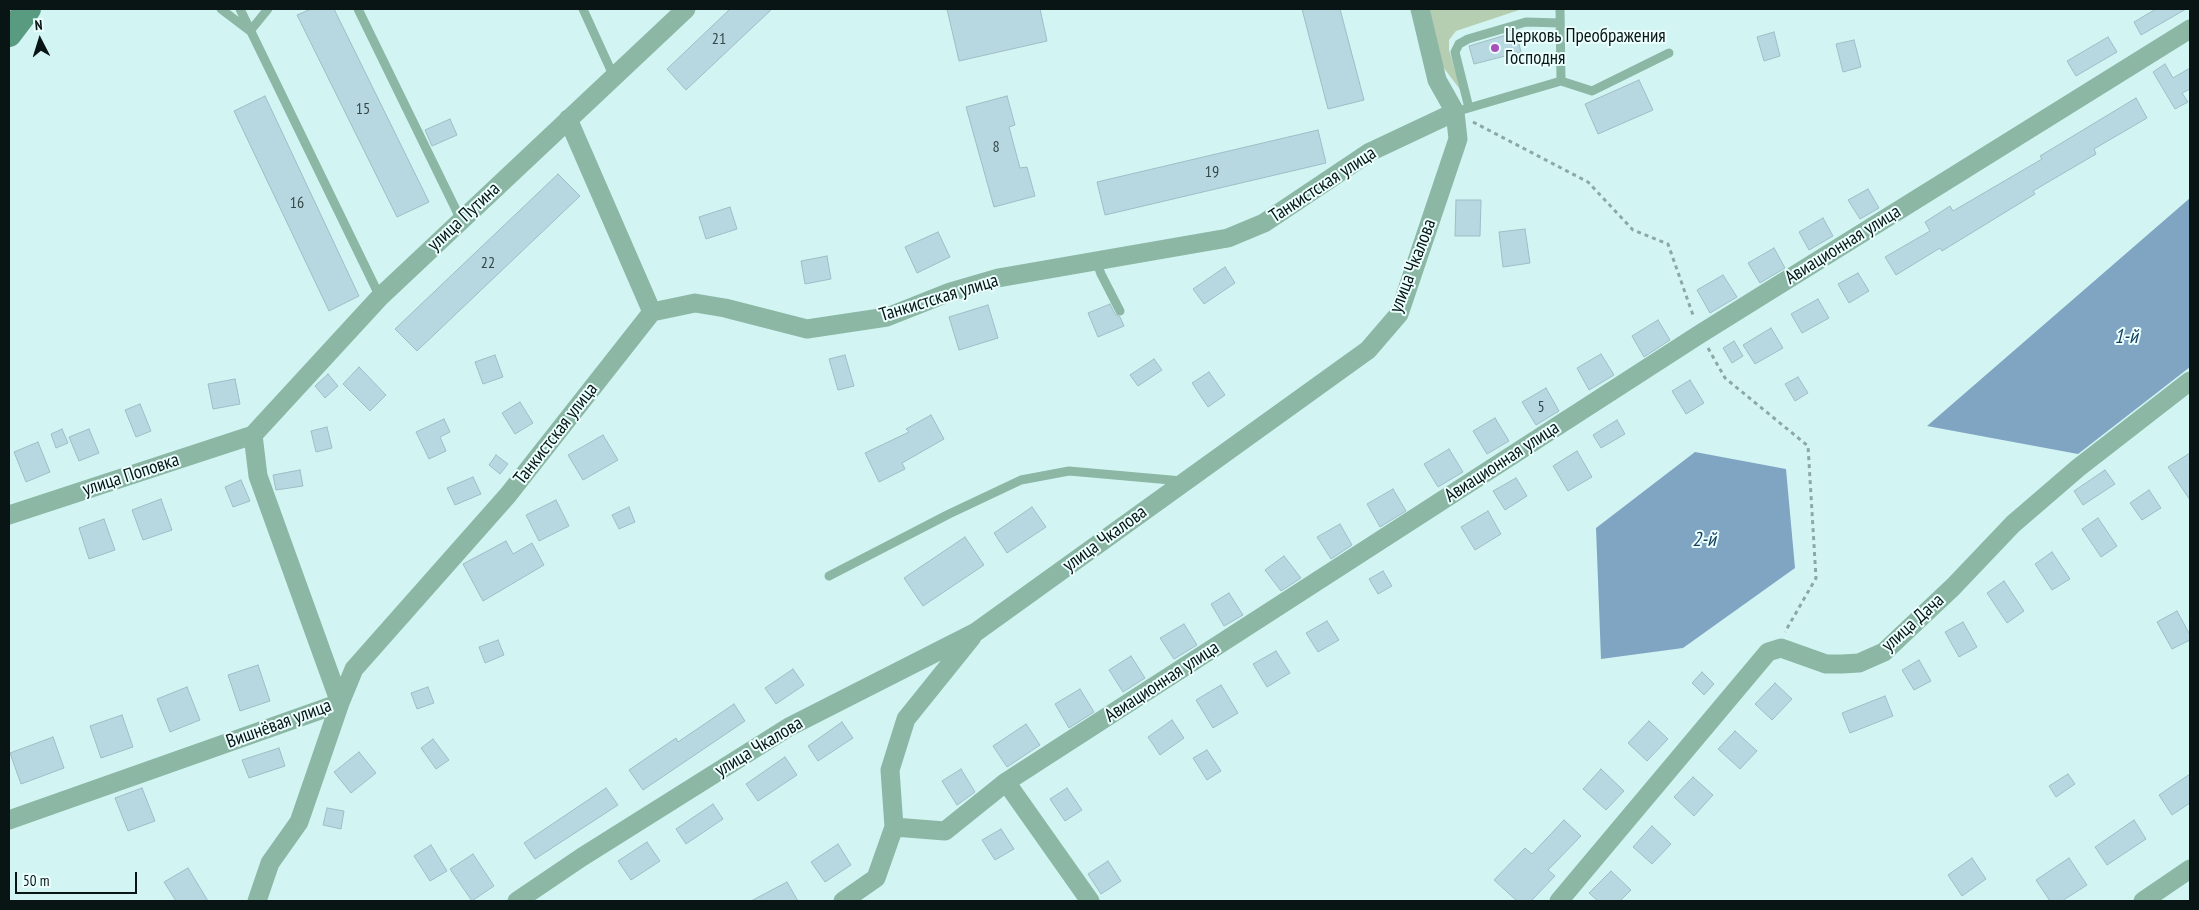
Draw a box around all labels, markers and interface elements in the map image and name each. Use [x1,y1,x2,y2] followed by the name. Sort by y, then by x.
[15,15,65,65] north arrow
[34,16,43,34] text: N
[1505,26,1666,70] place label: Церковь Преображения Господня
[712,29,726,49] house number: 21
[1489,42,1501,54] marker: Церковь Преображения Господня
[356,99,370,119] house number: 15
[992,137,1000,157] house number: 8
[1265,142,1381,228] street label: Танкистская улица
[1205,162,1219,182] house number: 19
[423,178,505,256] street label: улица Путина
[290,193,304,213] house number: 16
[1781,200,1905,290] street label: Авиационная улица
[1385,216,1441,316] street label: улица Чкалова
[481,253,495,273] house number: 22
[877,269,1001,327] street label: Танкистская улица
[2114,325,2138,349] water label: 1-й
[509,379,603,489] street label: Танкистская улица
[1537,397,1545,417] house number: 5
[1440,417,1564,507] street label: Авиационная улица
[80,449,182,501] street label: улица Поповка
[1058,501,1152,577] street label: улица Чкалова
[1692,528,1716,552] water label: 2-й
[1877,589,1949,657] street label: улица Дача
[1100,637,1224,727] street label: Авиационная улица
[223,694,335,754] street label: Вишнёвая улица
[711,712,807,782] street label: улица Чкалова
[18,862,140,894] scale bar
[23,871,49,890] text: 50 m

